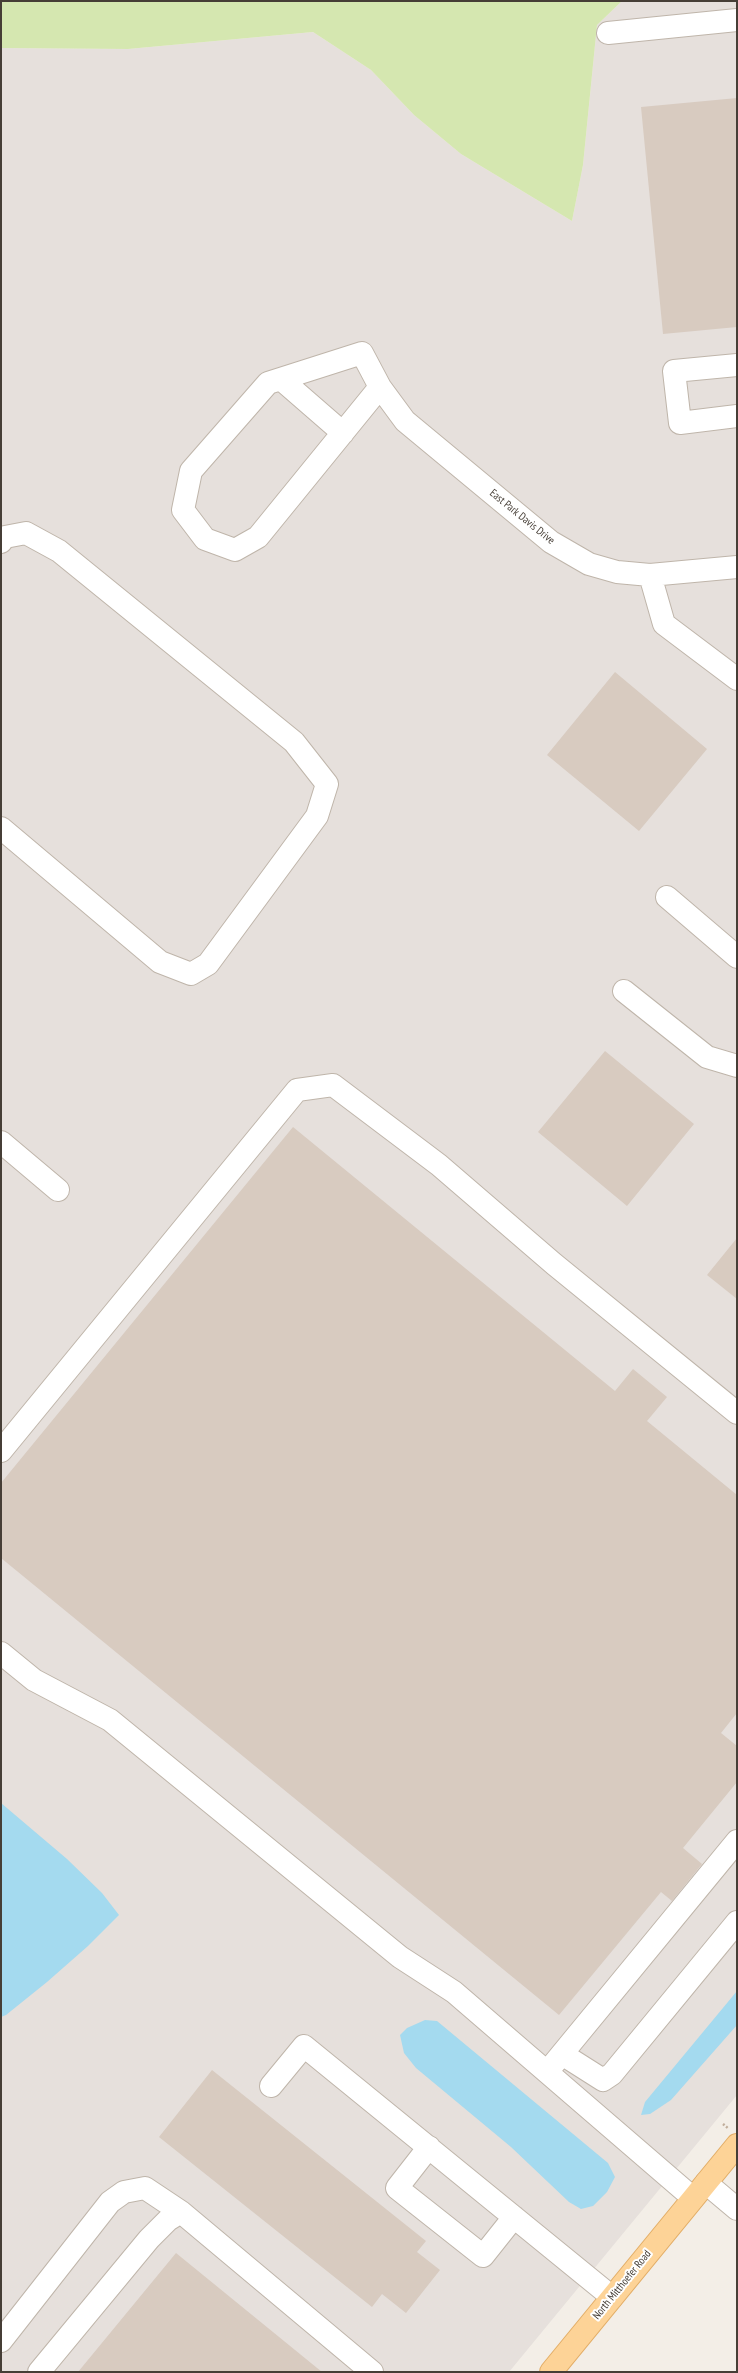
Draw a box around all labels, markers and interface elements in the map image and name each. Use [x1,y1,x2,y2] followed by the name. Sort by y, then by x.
[487,487,557,547] street label: East Park Davis Drive
[590,2248,654,2322] street label: North Mitthoefer Road

